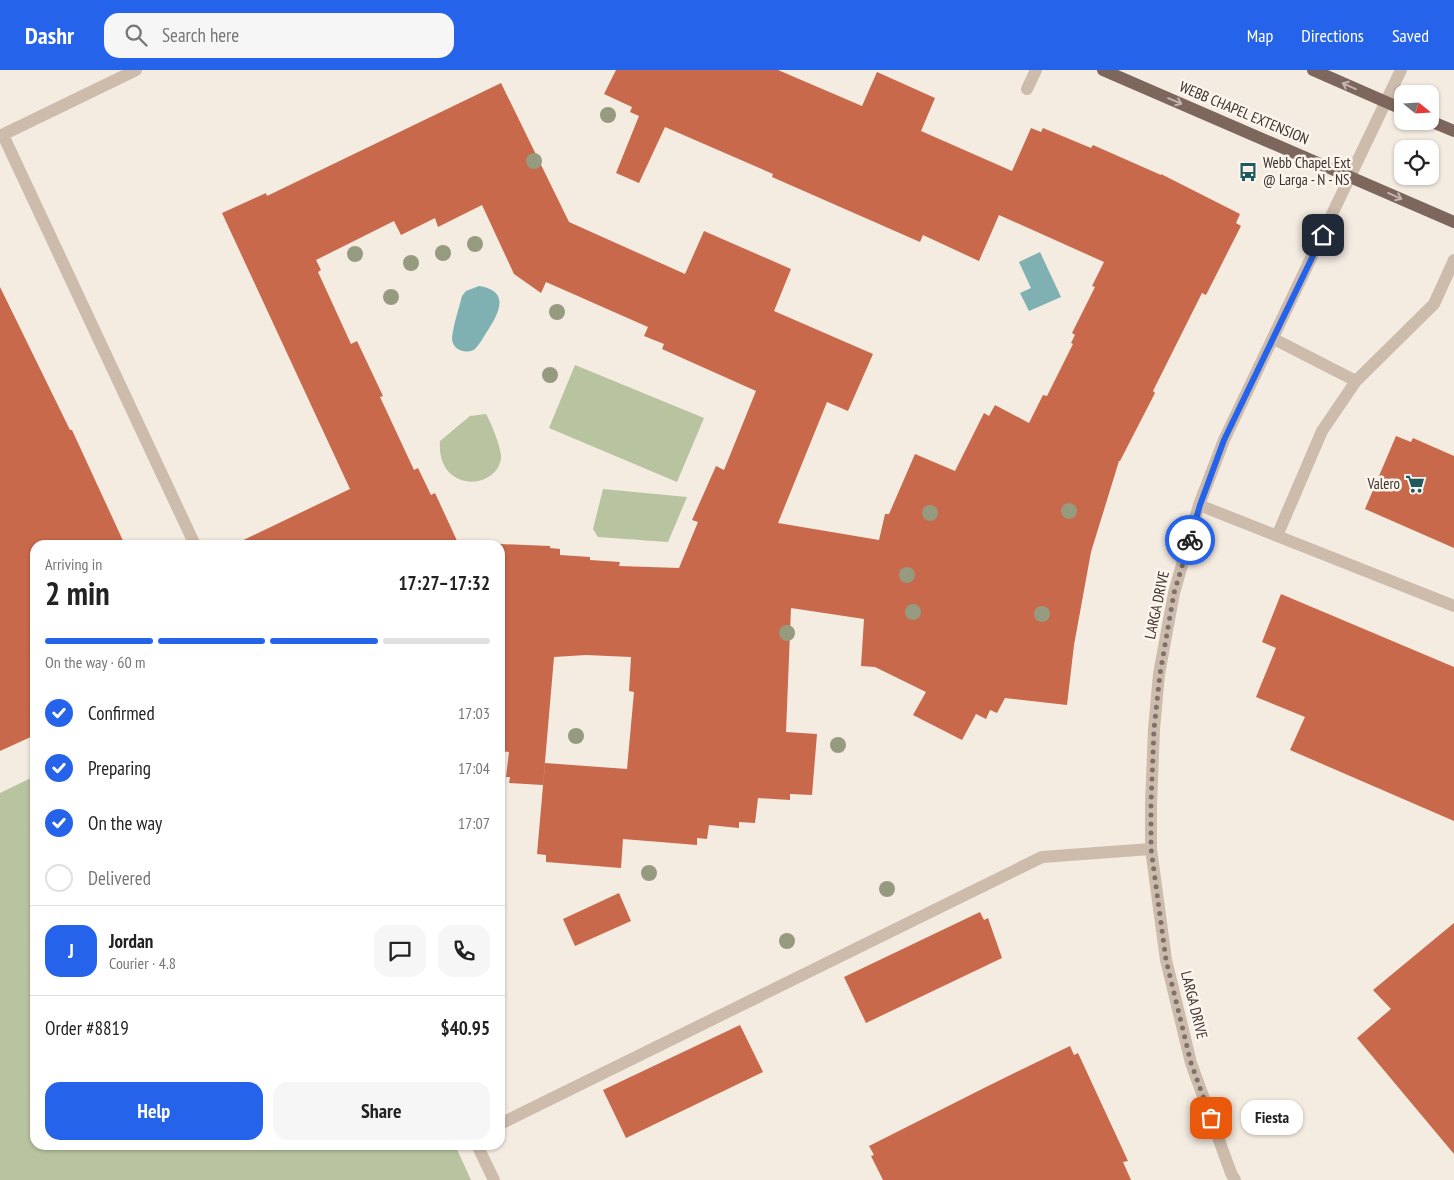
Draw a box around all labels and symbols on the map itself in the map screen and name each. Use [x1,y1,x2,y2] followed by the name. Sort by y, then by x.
[1177,77,1312,148] street label: WEBB CHAPEL EXTENSION
[1342,80,1357,90] one-way arrow
[1394,85,1439,130] north arrow
[1167,96,1182,106] one-way arrow
[1263,153,1351,189] place label: Webb Chapel Ext @ Larga - N - NS
[1237,161,1259,183] bus stop icon: Webb Chapel Ext @ Larga - N - NS
[1387,192,1402,202] one-way arrow
[1302,214,1344,256] pin
[1404,473,1426,495] supermarket icon: Valero
[1366,474,1400,493] place label: Valero
[1165,515,1215,565] courier
[1140,569,1173,641] street label: LARGA DRIVE
[1177,969,1212,1041] street label: LARGA DRIVE
[1190,1097,1232,1139] pin
[1241,1100,1304,1136] callout: Fiesta

